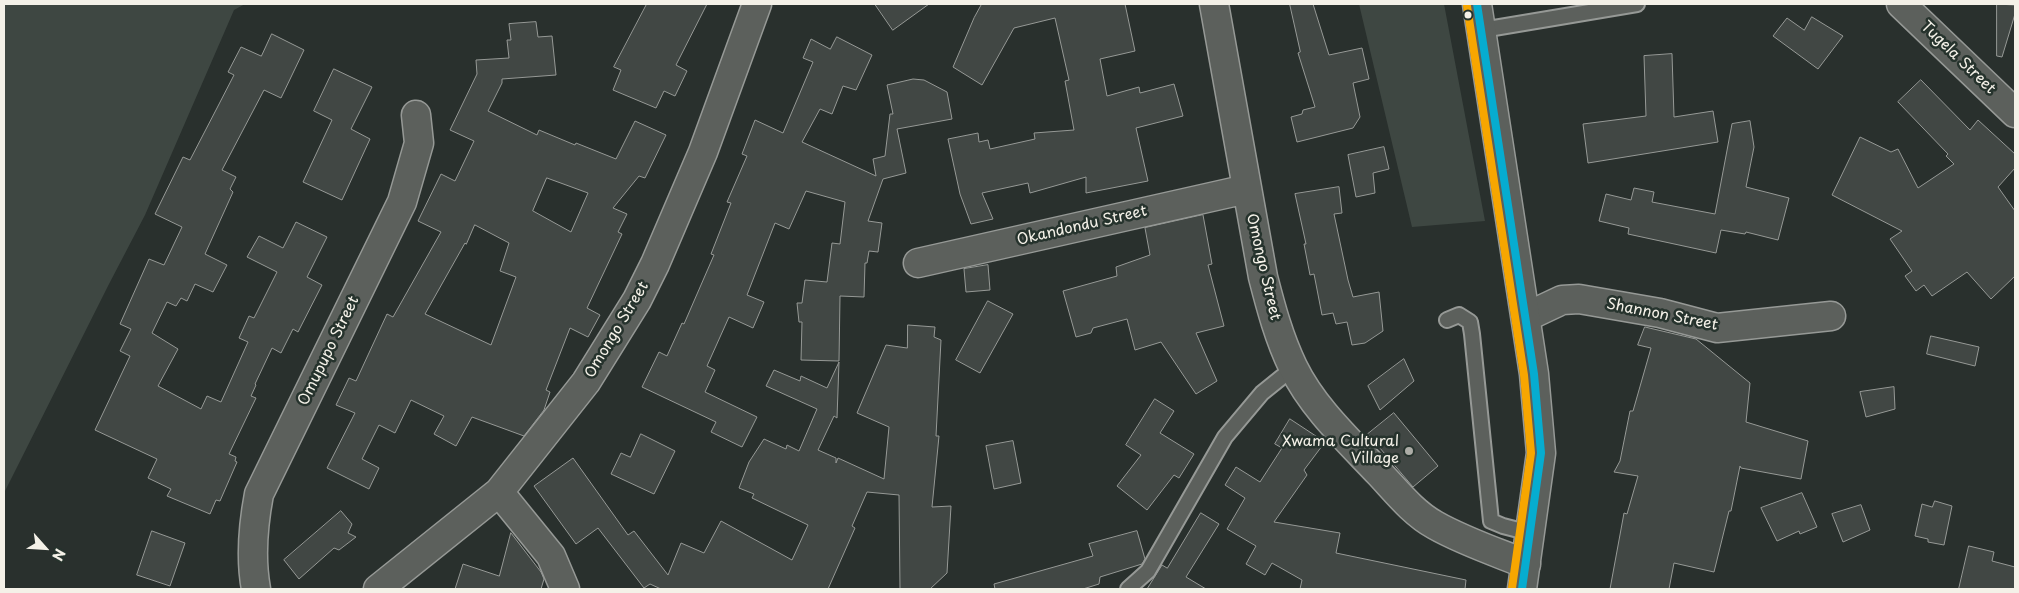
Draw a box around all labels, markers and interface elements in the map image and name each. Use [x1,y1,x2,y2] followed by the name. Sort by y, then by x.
[1463,10,1473,20] unlabelled marker
[1917,18,1999,98] street label: Tugela Street
[1015,202,1149,250] street label: Okandondu Street
[1242,212,1284,322] street label: Omongo Street
[581,279,653,381] street label: Omongo Street
[295,293,363,409] street label: Omupupo Street
[1605,295,1719,335] street label: Shannon Street
[1282,433,1399,468] place label: Xwama Cultural Village
[1403,445,1415,457] marker: Xwama Cultural Village
[20,523,70,573] north arrow
[47,545,71,564] text: N

